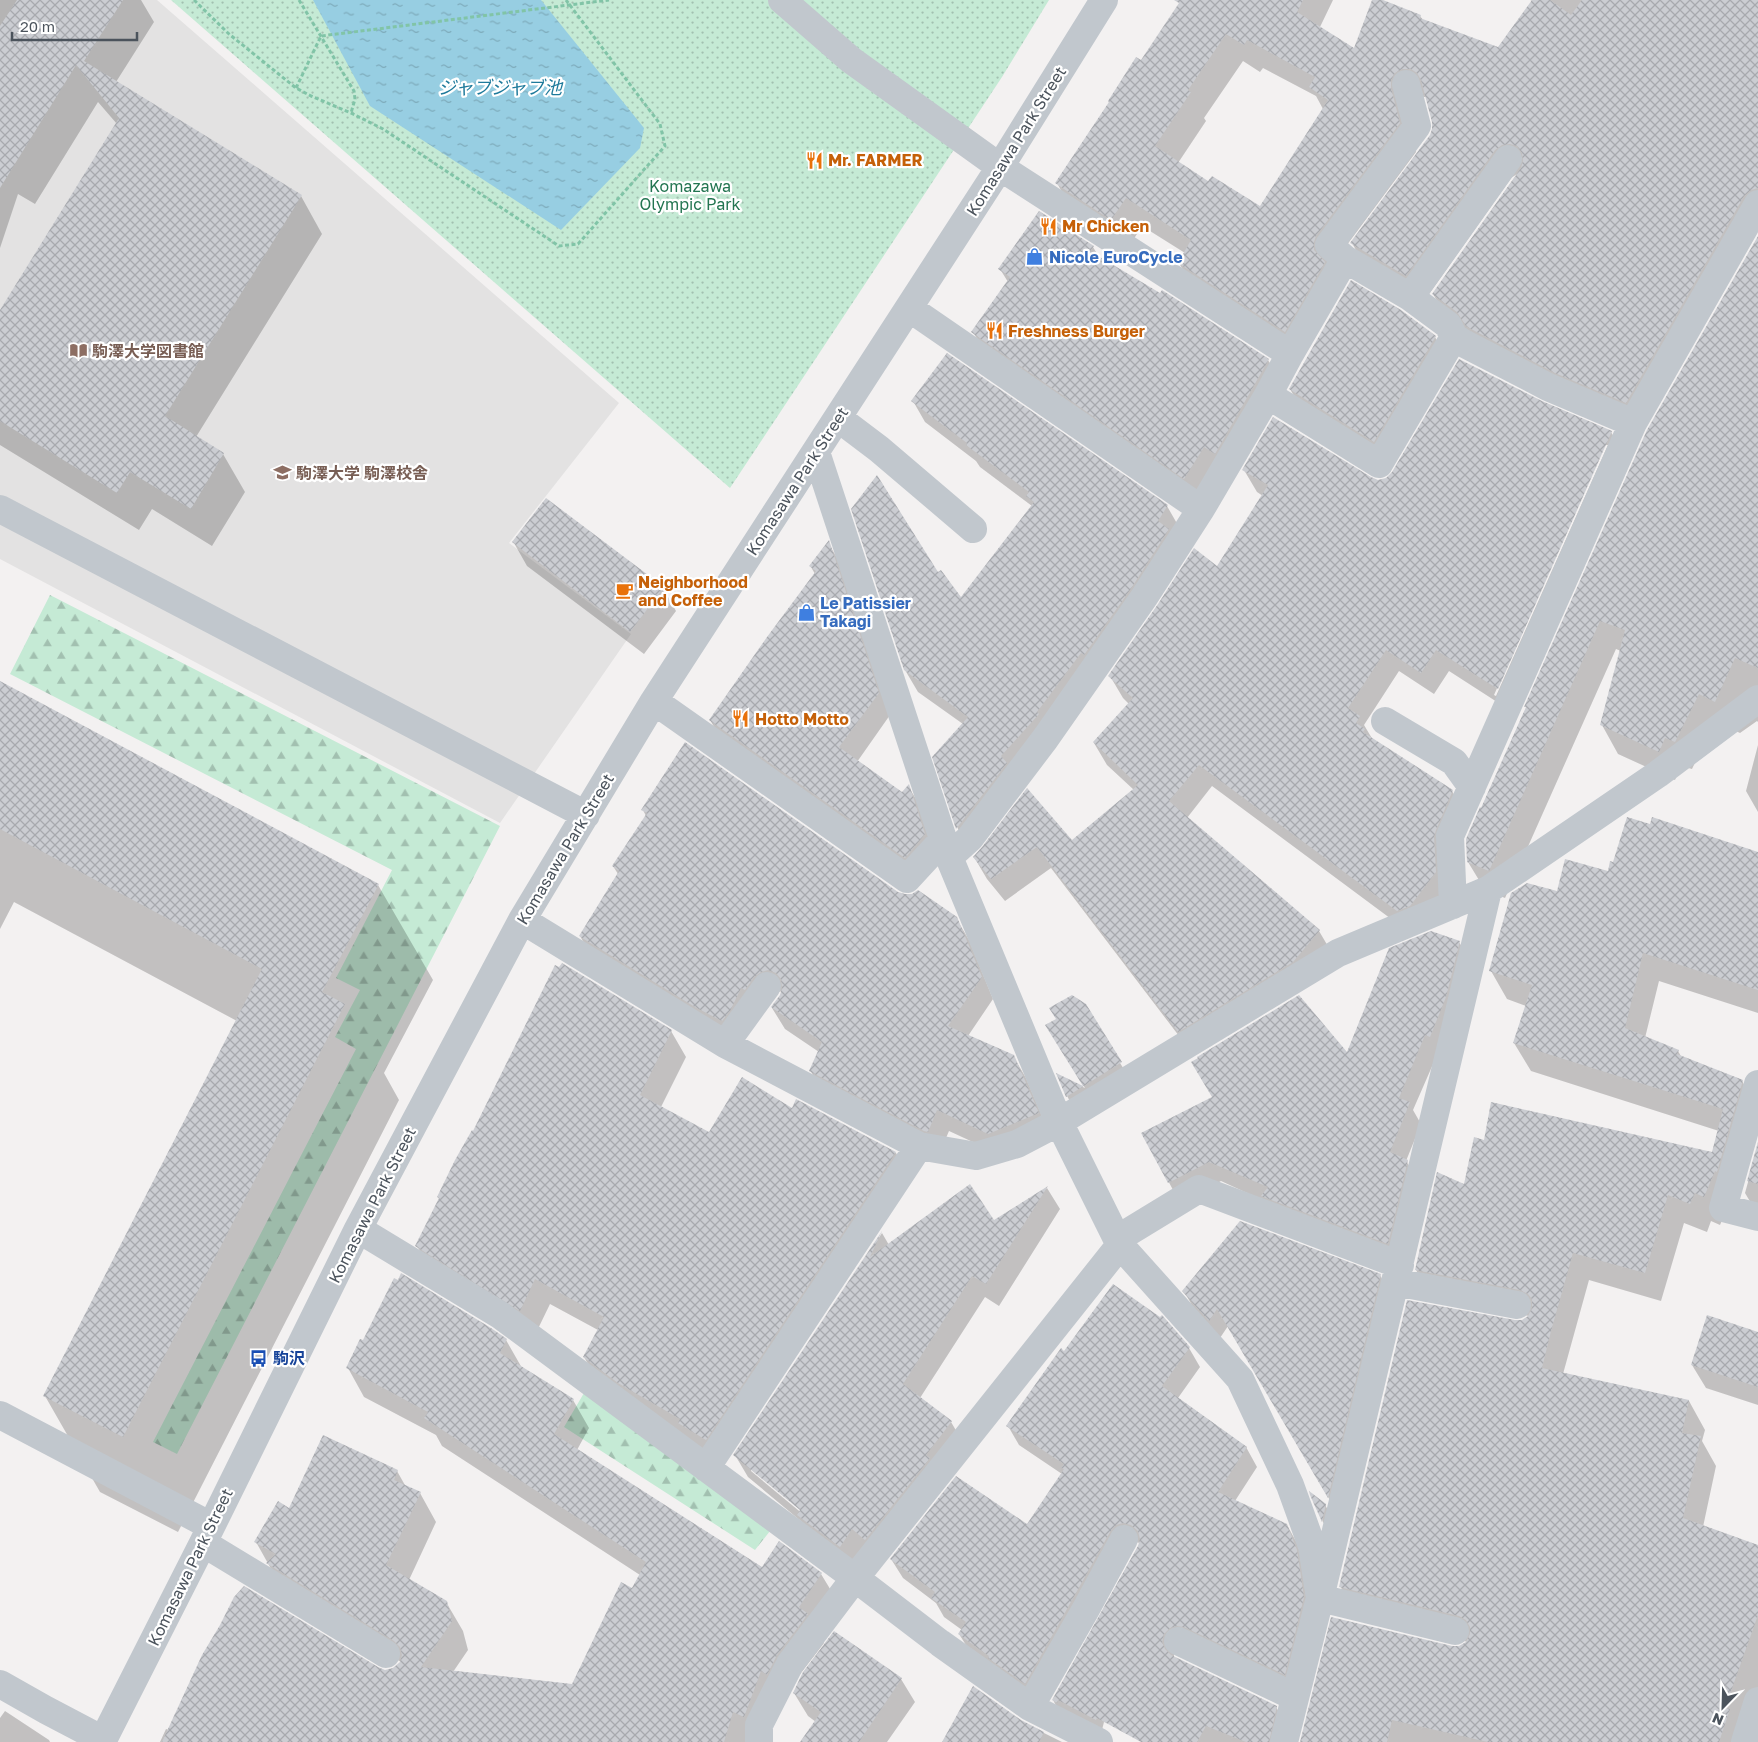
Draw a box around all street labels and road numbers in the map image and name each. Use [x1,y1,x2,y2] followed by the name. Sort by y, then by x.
[962,63,1070,219] street label: Komasawa Park Street
[742,403,852,559] street label: Komasawa Park Street
[512,770,618,928] street label: Komasawa Park Street
[324,1124,420,1286] street label: Komasawa Park Street
[143,1485,237,1649] street label: Komasawa Park Street

